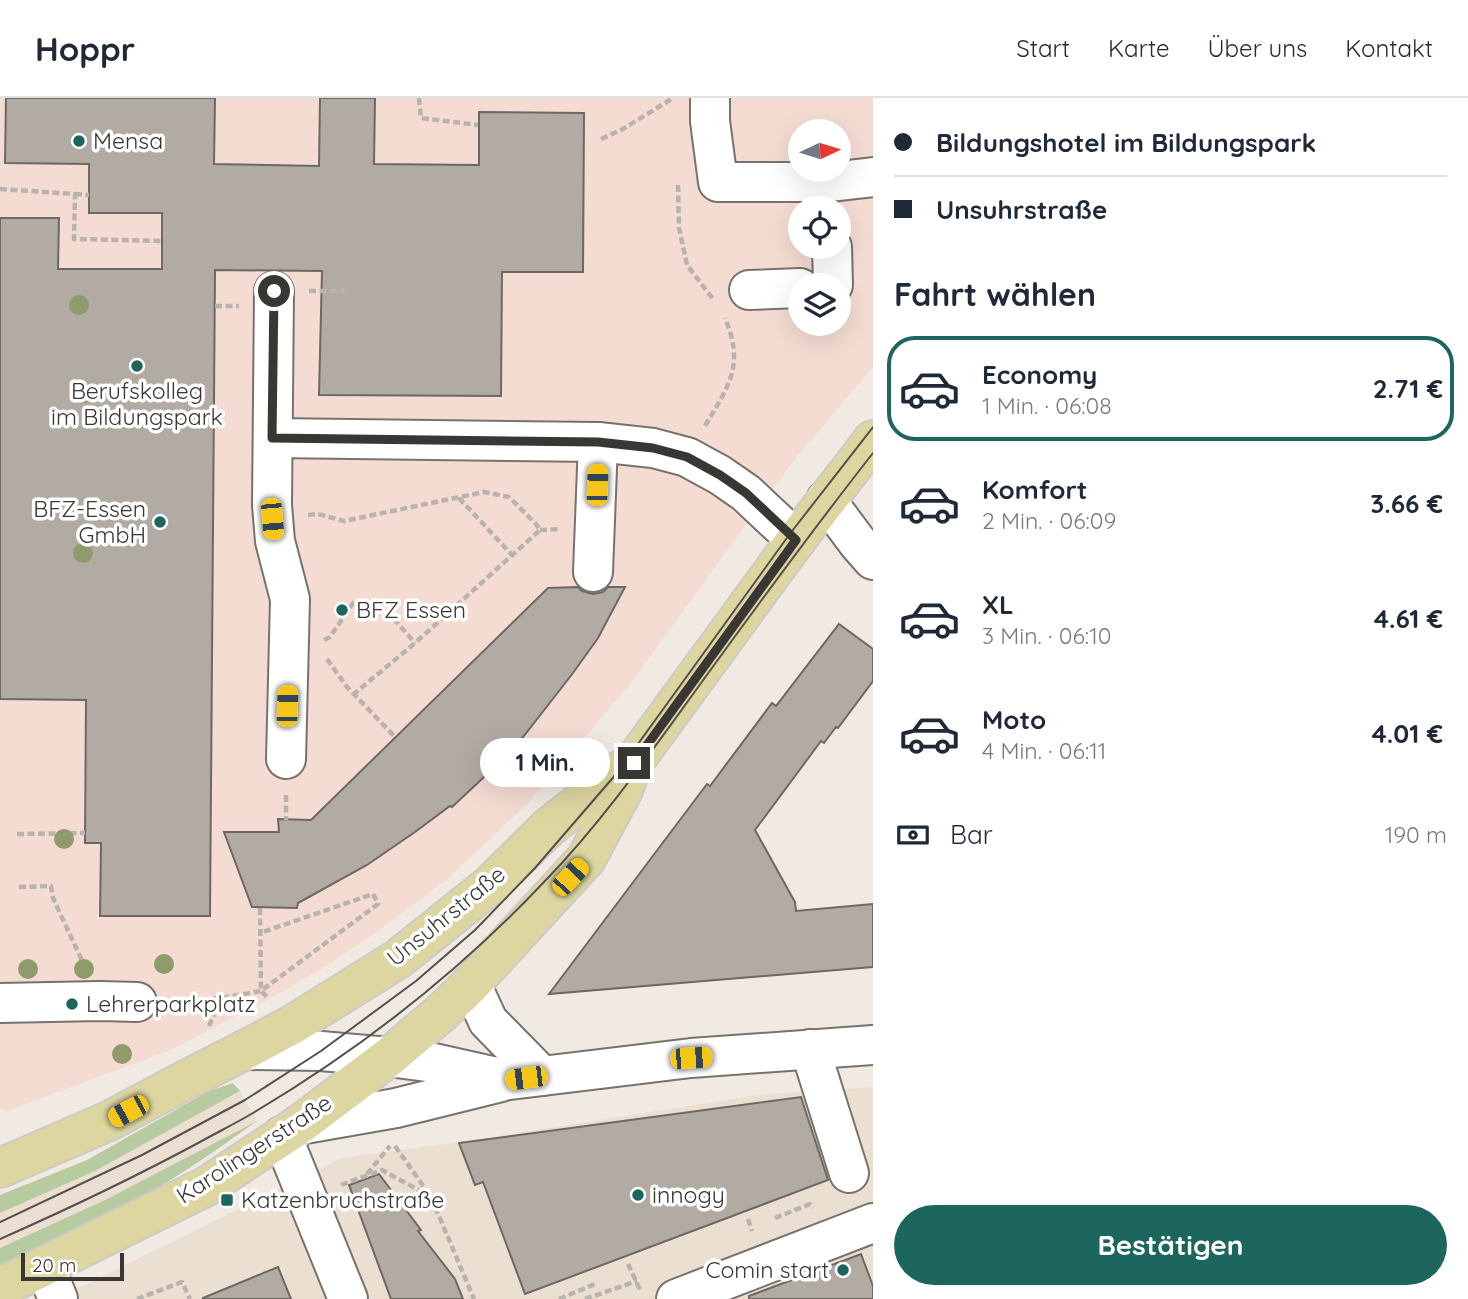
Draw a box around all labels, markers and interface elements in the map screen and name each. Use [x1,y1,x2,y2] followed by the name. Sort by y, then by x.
[35,28,135,69] text: Hoppr
[1016,33,1070,63] text: Start
[1108,33,1169,63] text: Karte
[1207,33,1307,63] text: Über uns
[1345,33,1433,63] text: Kontakt
[788,119,850,182] north arrow
[788,119,851,336] map controls
[93,126,163,155] place label: Mensa
[936,126,1316,159] text: Bildungshotel im Bildungspark
[71,133,87,149] marker: Mensa
[936,193,1107,226] text: Unsuhrstraße
[788,196,851,259] button: locate
[788,273,851,336] button: layers
[894,274,1096,314] text: Fahrt wählen
[258,275,290,307] route start
[898,357,961,420] icon: car
[129,358,145,374] marker: Berufskolleg im Bildungspark
[982,358,1097,391] text: Economy
[1373,372,1443,405] text: 2.71 €
[51,376,223,431] place label: Berufskolleg im Bildungspark
[982,391,1112,420] text: 1 Min. · 06:08
[586,464,609,506] car
[898,472,961,535] icon: car
[982,473,1087,506] text: Komfort
[1370,487,1443,520] text: 3.66 €
[33,494,146,549] place label: BFZ-Essen GmbH
[260,497,285,541] car
[982,506,1116,535] text: 2 Min. · 06:09
[152,514,168,530] marker: BFZ-Essen GmbH
[898,587,961,650] icon: car
[982,588,1014,621] text: XL
[356,595,466,624] place label: BFZ Essen
[334,602,350,618] marker: BFZ Essen
[1374,602,1443,635] text: 4.61 €
[982,621,1111,650] text: 3 Min. · 06:10
[276,685,299,727] car
[898,702,961,765] icon: car
[982,703,1046,736] text: Moto
[1372,717,1443,750] text: 4.01 €
[982,736,1106,765] text: 4 Min. · 06:11
[480,738,610,788] callout: 1 Min.
[618,747,650,779] route end
[515,748,575,777] text: 1 Min.
[894,816,932,854] icon: cash
[950,818,993,851] text: Bar
[1385,820,1447,849] text: 190 m
[548,854,593,900] car
[381,859,511,972] street label: Unsuhrstraße
[86,989,256,1018] place label: Lehrerparkplatz
[64,996,80,1012] marker: Lehrerparkplatz
[670,1046,713,1070] car
[504,1065,549,1091] car
[171,1088,337,1209] street label: Karolingerstraße
[105,1092,152,1130] car
[652,1180,725,1209] place label: innogy
[241,1185,444,1214] place label: Katzenbruchstraße
[630,1187,646,1203] marker: innogy
[219,1192,235,1208] marker: Katzenbruchstraße
[894,1205,1447,1285] button: Bestätigen
[21,1250,124,1282] scale bar
[32,1253,76,1277] text: 20 m
[705,1255,829,1284] place label: Comin start
[835,1262,851,1278] marker: Comin start

